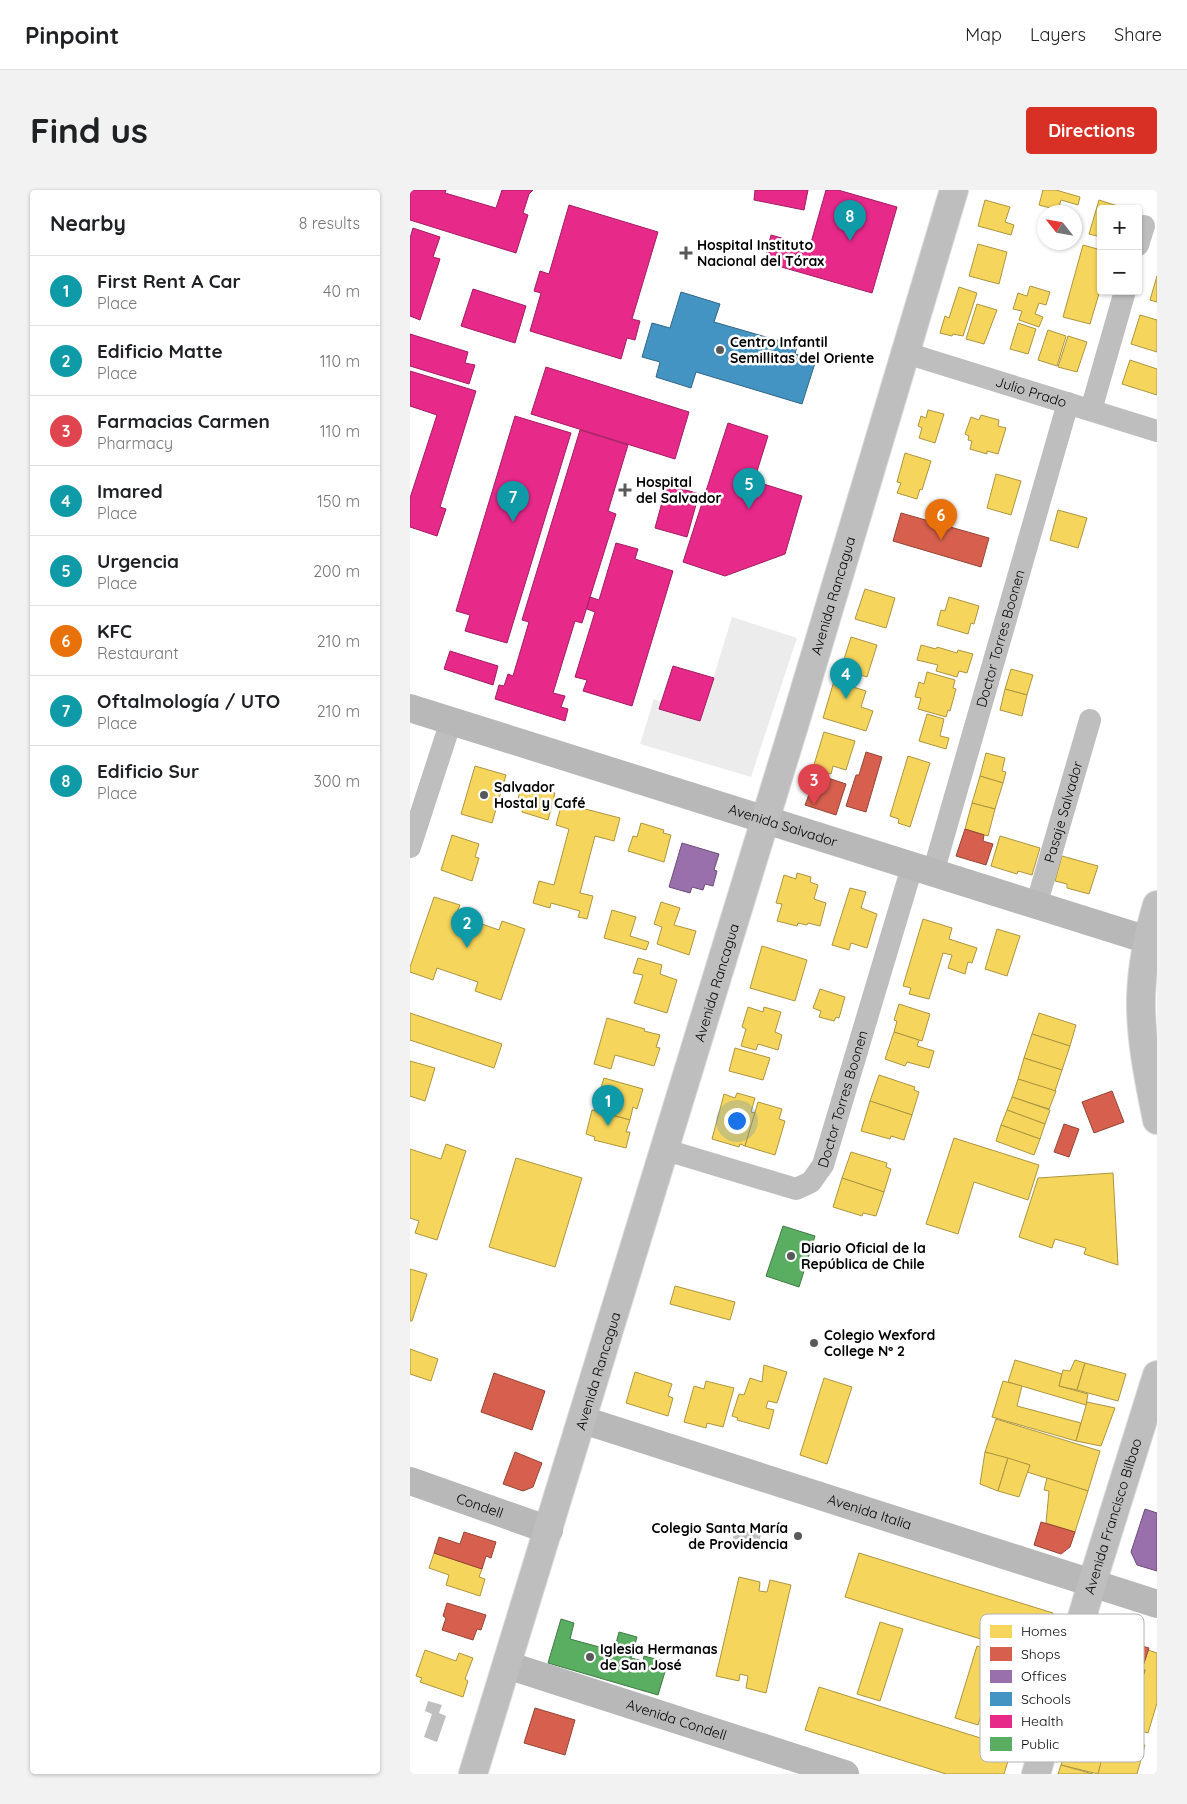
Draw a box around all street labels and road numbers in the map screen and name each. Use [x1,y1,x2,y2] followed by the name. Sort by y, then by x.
[993,372,1069,411] street label: Julio Prado
[807,534,859,657] street label: Avenida Rancagua
[972,568,1029,709] street label: Doctor Torres Boonen
[1040,758,1087,865] street label: Pasaje Salvador
[726,800,840,851] street label: Avenida Salvador
[690,921,743,1044] street label: Avenida Rancagua
[814,1028,872,1170] street label: Doctor Torres Boonen
[571,1310,625,1432] street label: Avenida Rancagua
[1080,1436,1146,1596] street label: Avenida Francisco Bilbao
[454,1489,506,1522] street label: Condell
[825,1490,914,1534] street label: Avenida Italia
[624,1695,729,1744] street label: Avenida Condell

